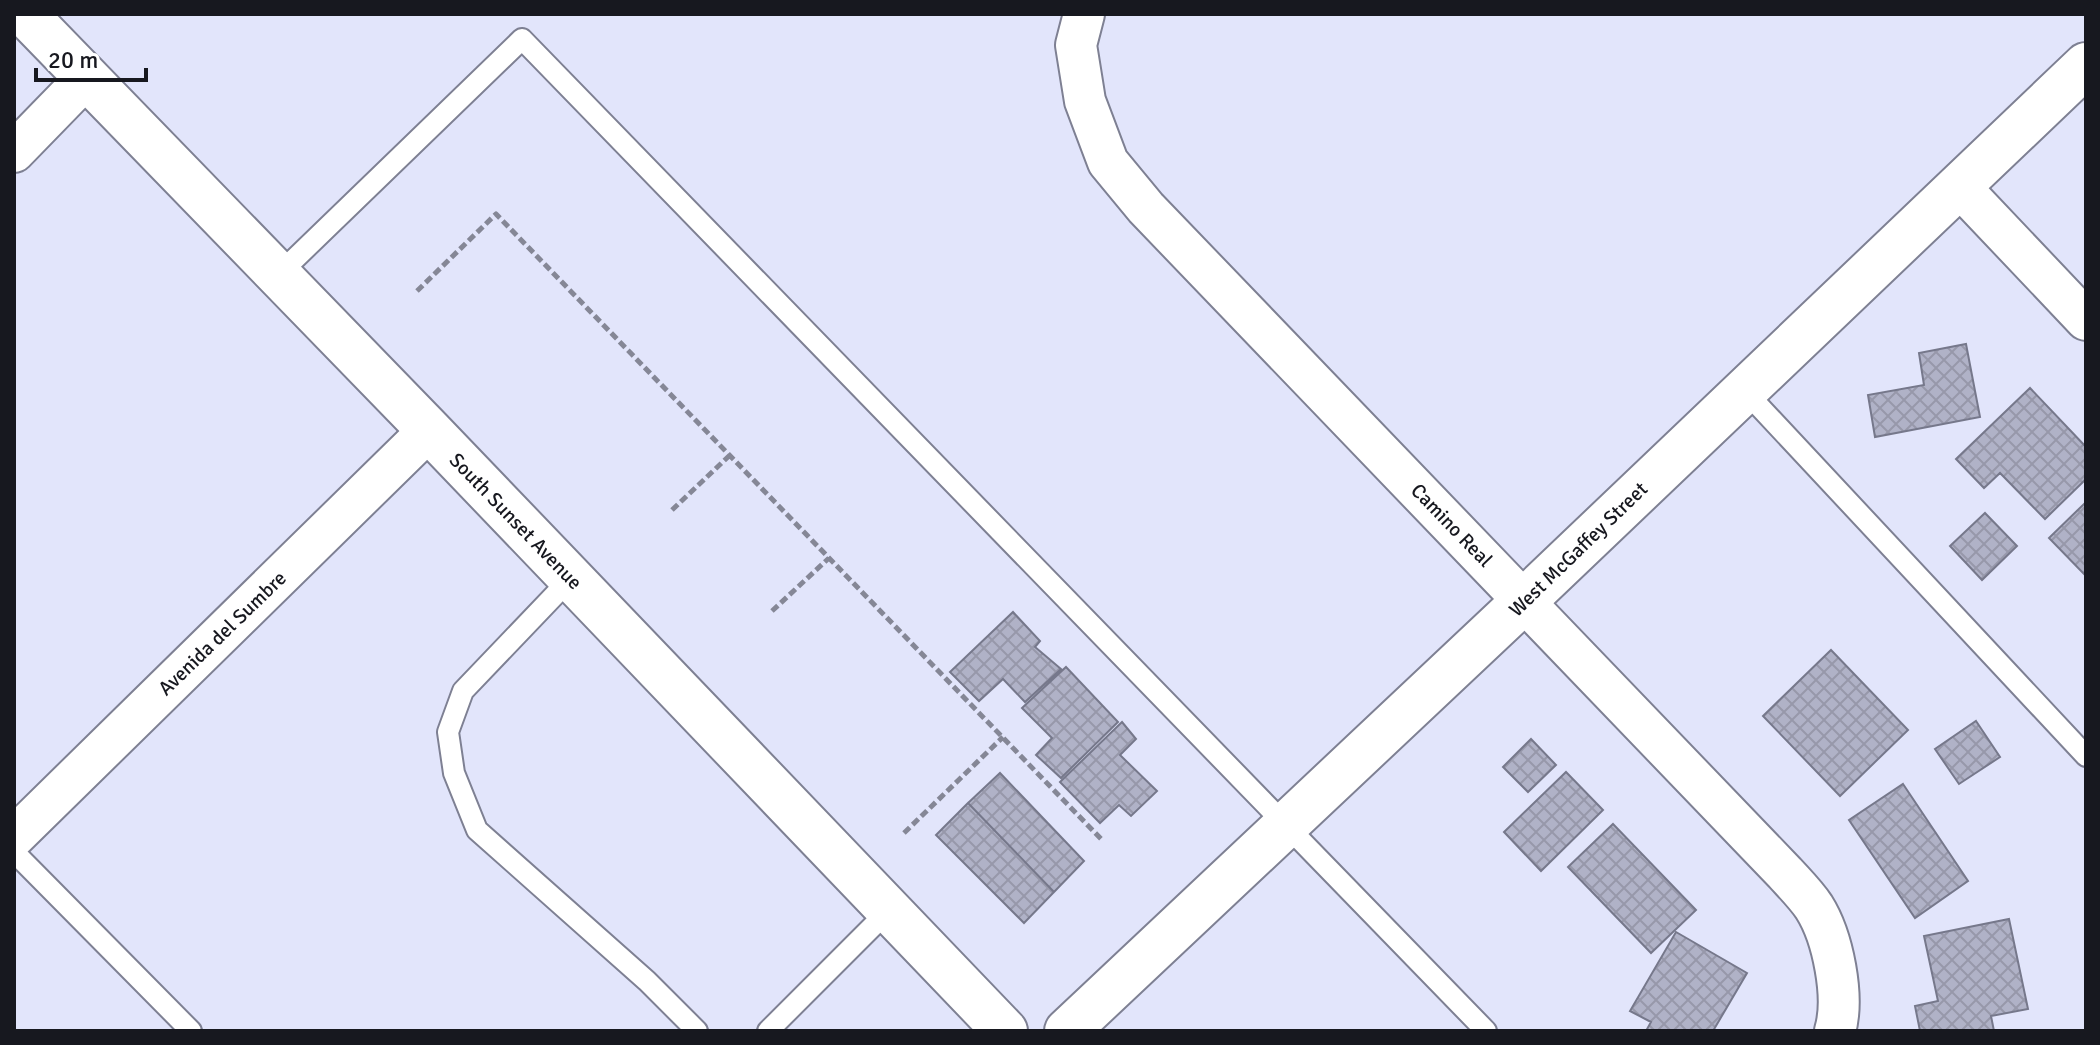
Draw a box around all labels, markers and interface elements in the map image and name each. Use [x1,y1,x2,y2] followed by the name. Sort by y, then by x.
[36,32,146,82] scale bar
[48,45,98,75] text: 20 m
[444,448,587,595] street label: South Sunset Avenue
[1504,477,1653,622] street label: West McGaffey Street
[1406,478,1498,573] street label: Camino Real
[153,566,292,701] street label: Avenida del Sumbre

